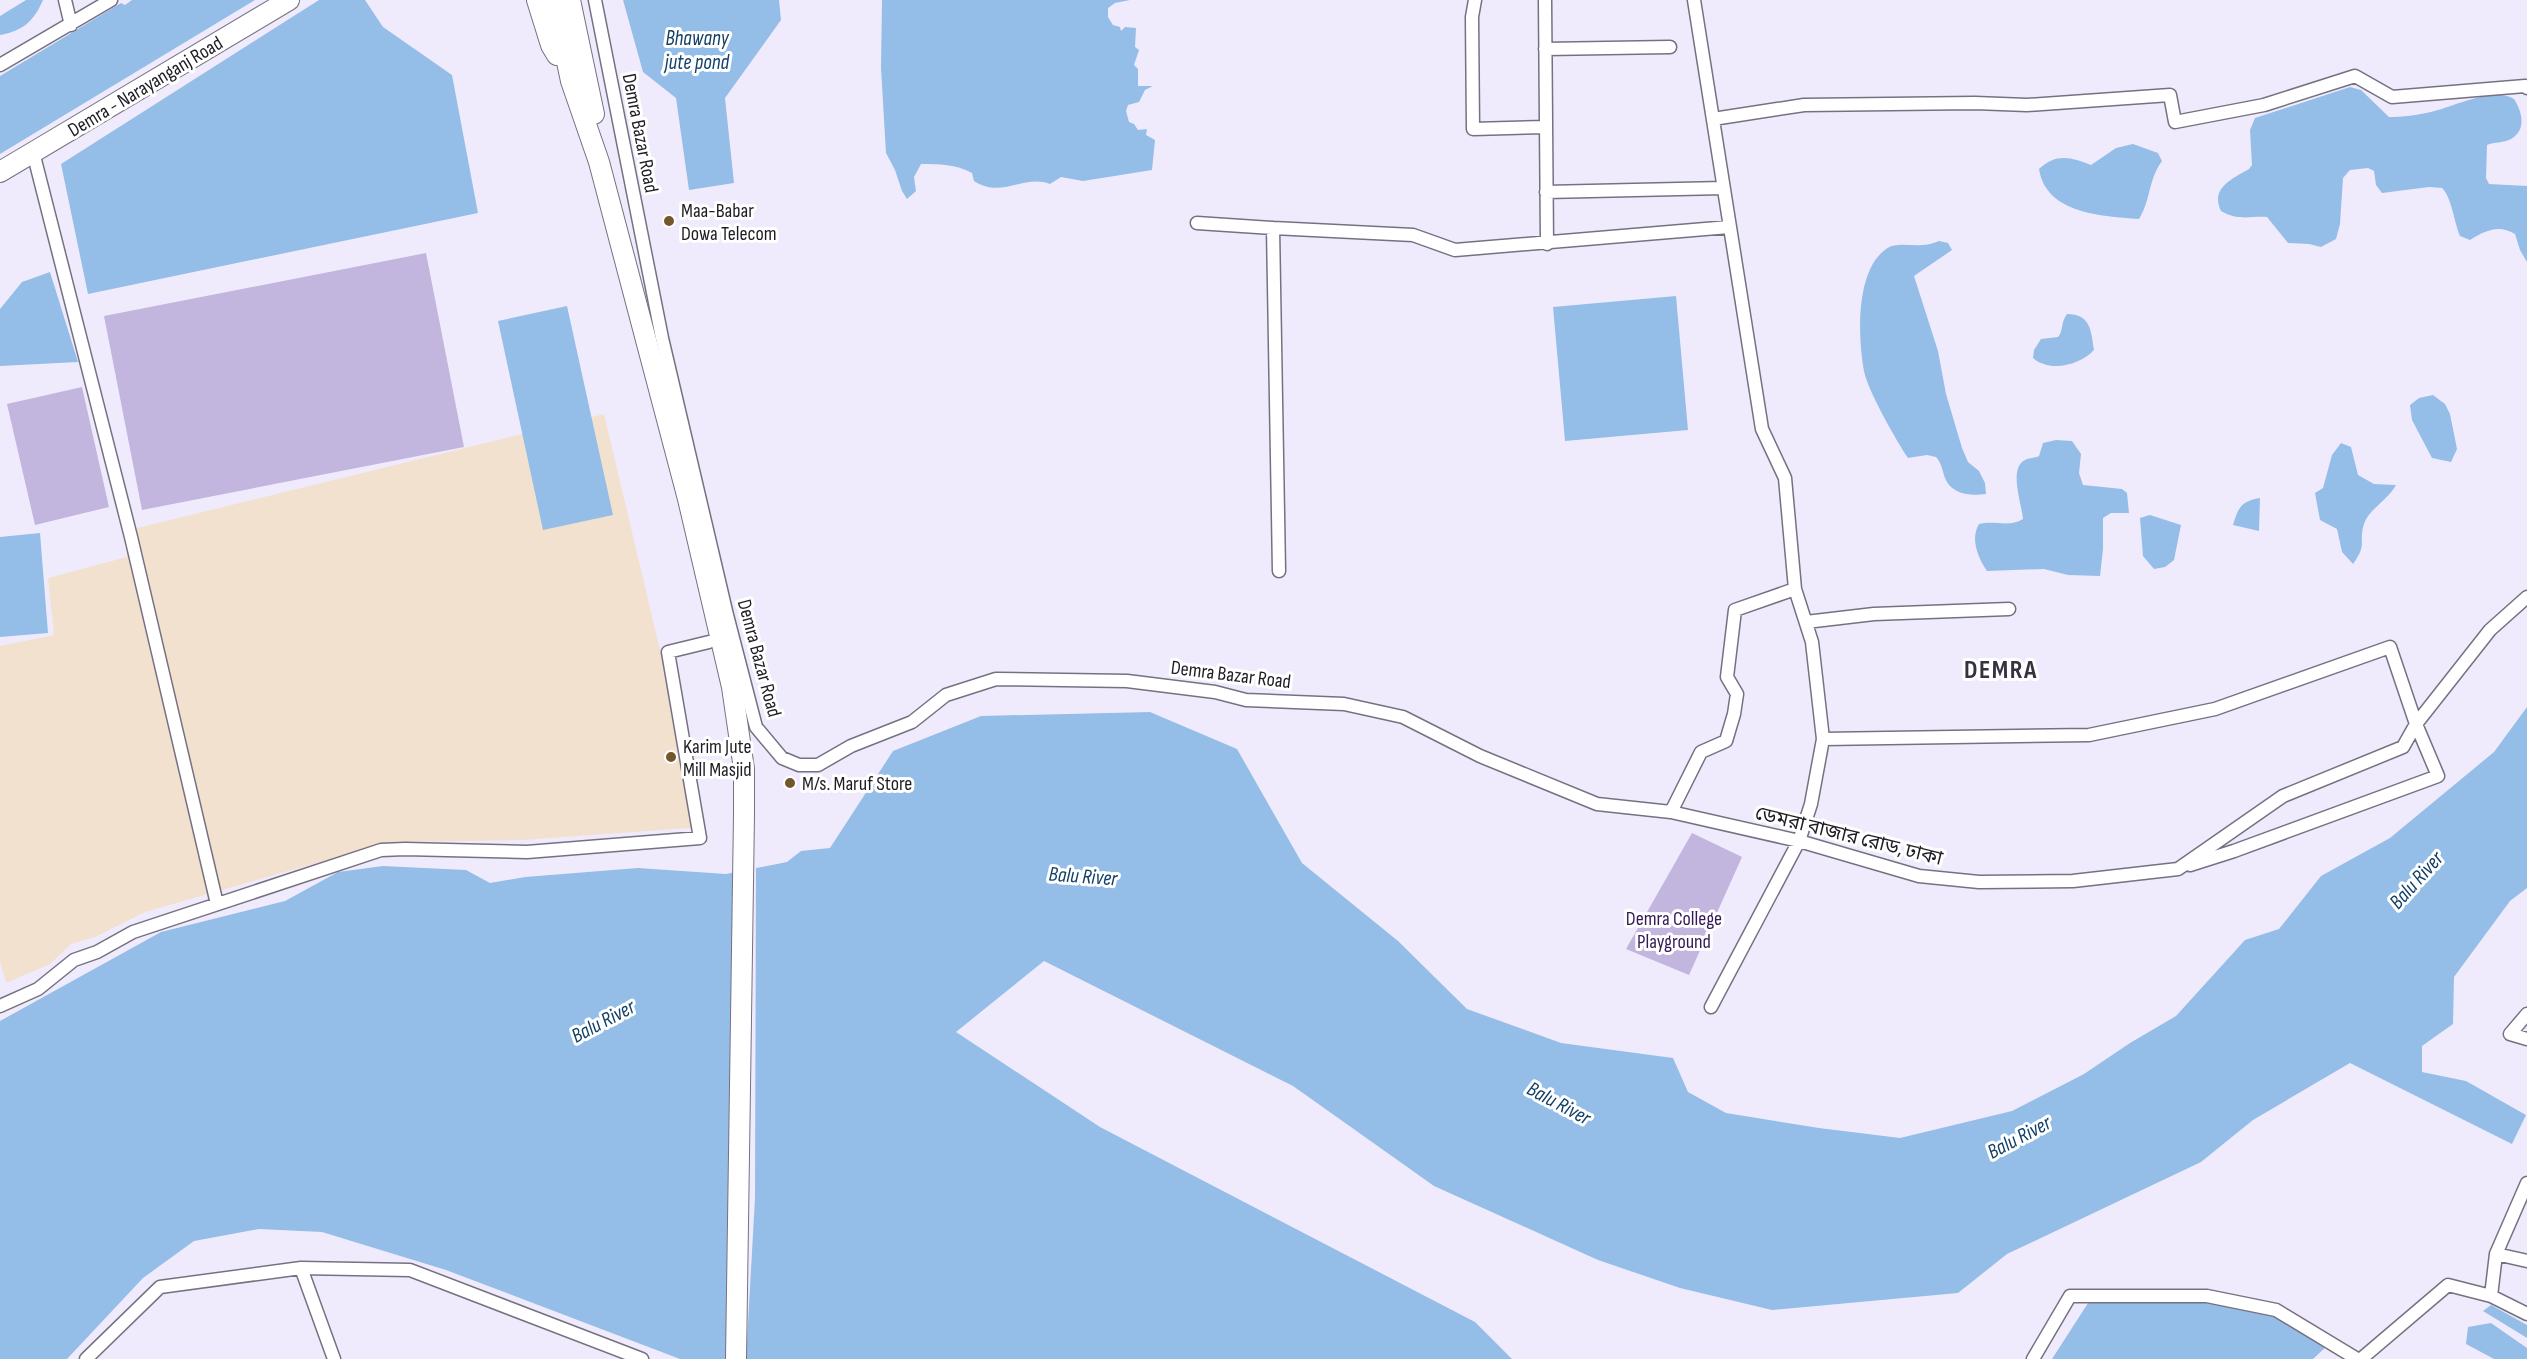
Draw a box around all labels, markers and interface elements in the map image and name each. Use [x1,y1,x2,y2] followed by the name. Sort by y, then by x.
[663,26,731,75] water label: Bhawany jute pond
[64,31,227,143] street label: Demra - Narayanganj Road
[617,72,663,195] street label: Demra Bazar Road
[681,199,777,246] place label: Maa-Babar Dowa Telecom
[662,214,676,228] marker: Maa-Babar Dowa Telecom
[732,597,786,720] street label: Demra Bazar Road
[1964,655,2038,686] district label: DEMRA
[1169,656,1292,694] street label: Demra Bazar Road
[683,735,752,782] place label: Karim Jute Mill Masjid
[664,750,678,764] marker: Karim Jute Mill Masjid
[802,772,912,796] place label: M/s. Maruf Store
[783,776,797,790] marker: M/s. Maruf Store
[1752,801,1946,871] street label: ডেমরা বাজার রোড, ঢাকা
[2384,846,2449,914] water label: Balu River
[1048,862,1119,891] water label: Balu River
[1626,907,1722,954] park label: Demra College Playground
[567,994,640,1049] water label: Balu River
[1523,1076,1596,1131] water label: Balu River
[1983,1110,2056,1165] water label: Balu River

